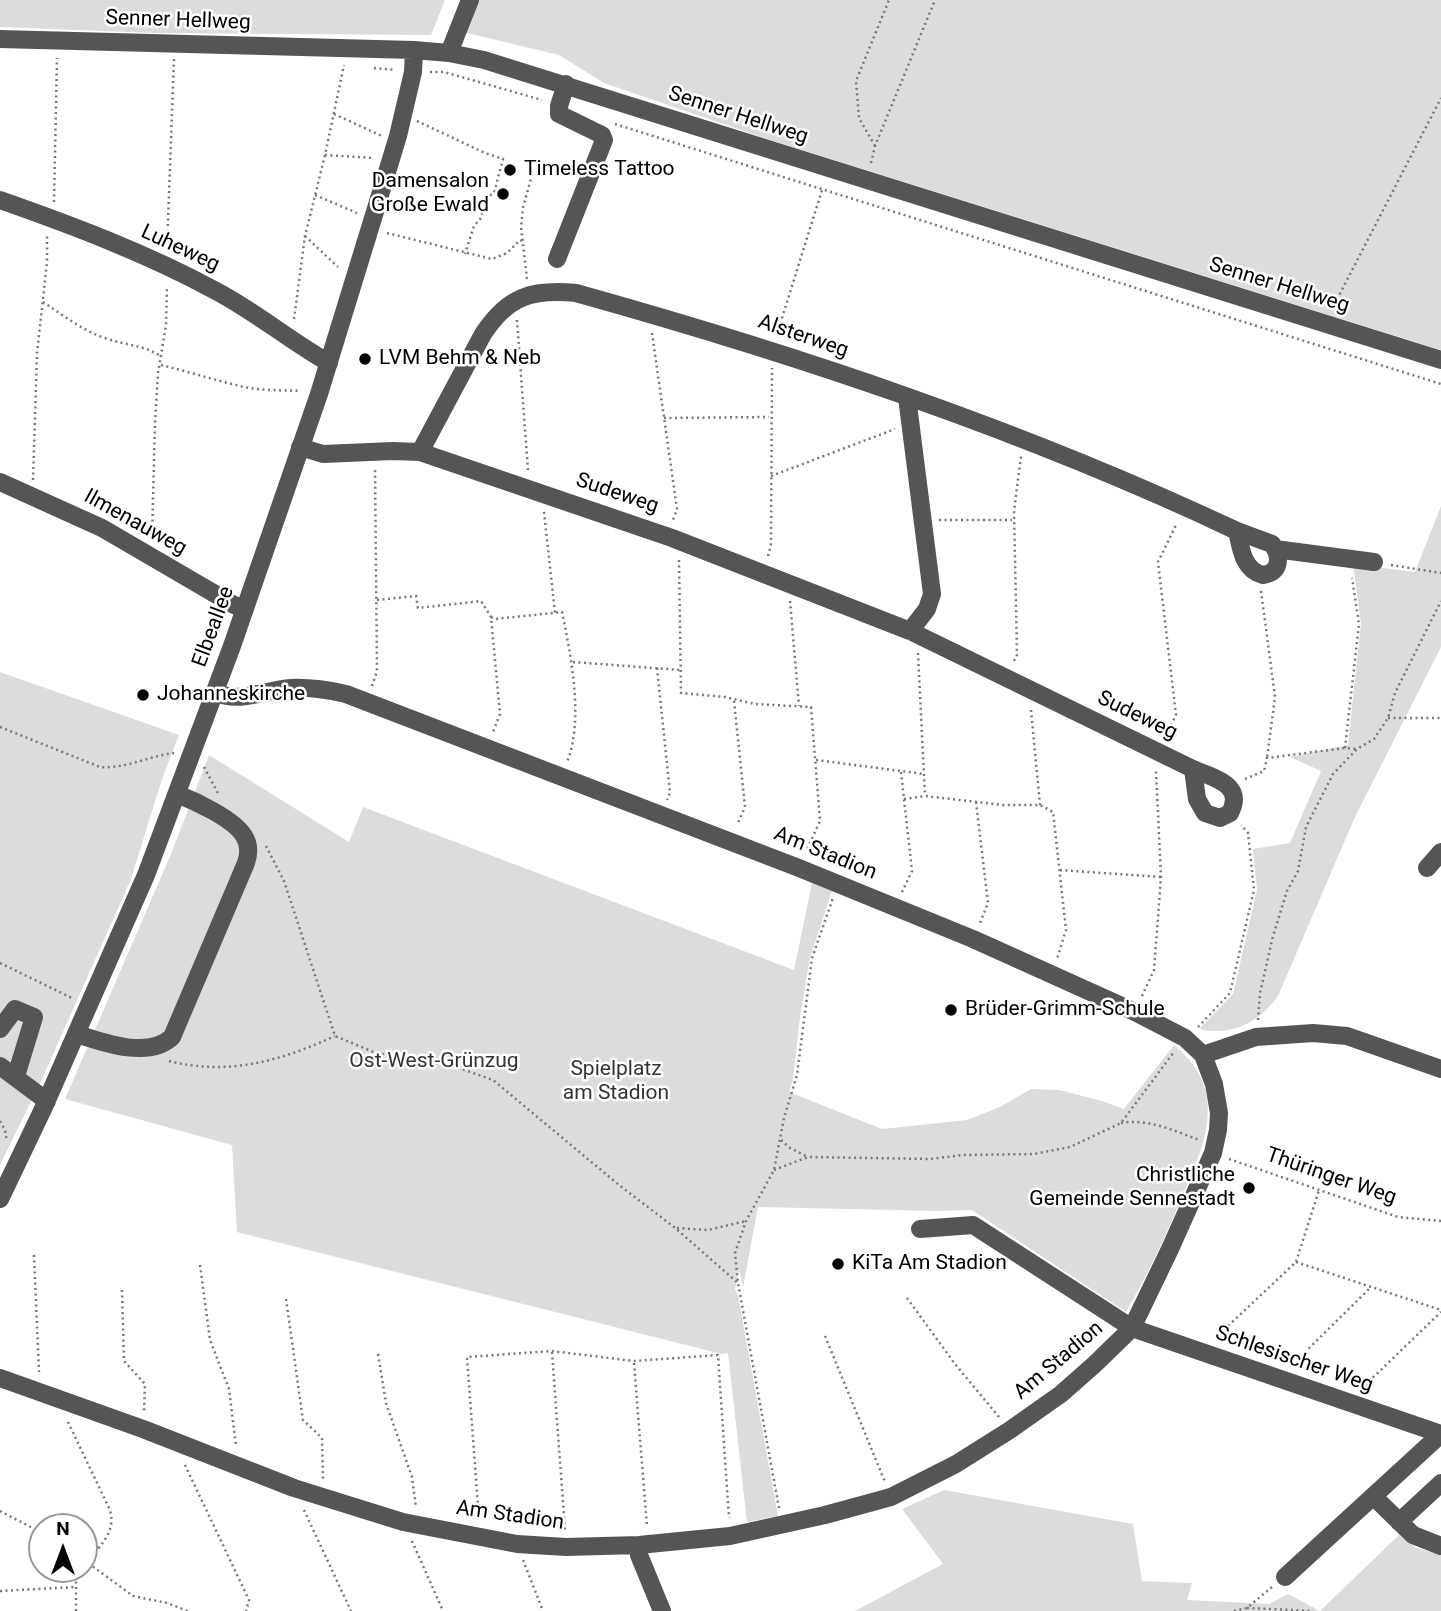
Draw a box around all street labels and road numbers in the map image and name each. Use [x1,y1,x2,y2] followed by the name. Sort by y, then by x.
[105,6,251,36] street label: Senner Hellweg
[665,82,811,150] street label: Senner Hellweg
[137,220,223,278] street label: Luheweg
[1206,253,1352,319] street label: Senner Hellweg
[755,310,851,364] street label: Alsterweg
[572,468,662,520] street label: Sudeweg
[79,484,191,562] street label: Ilmenauweg
[188,583,240,671] street label: Elbeallee
[1093,686,1181,746] street label: Sudeweg
[770,822,880,886] street label: Am Stadion
[1263,1143,1399,1211] street label: Thüringer Weg
[1009,1316,1109,1406] street label: Am Stadion
[1212,1321,1376,1399] street label: Schlesischer Weg
[454,1496,566,1536] street label: Am Stadion

